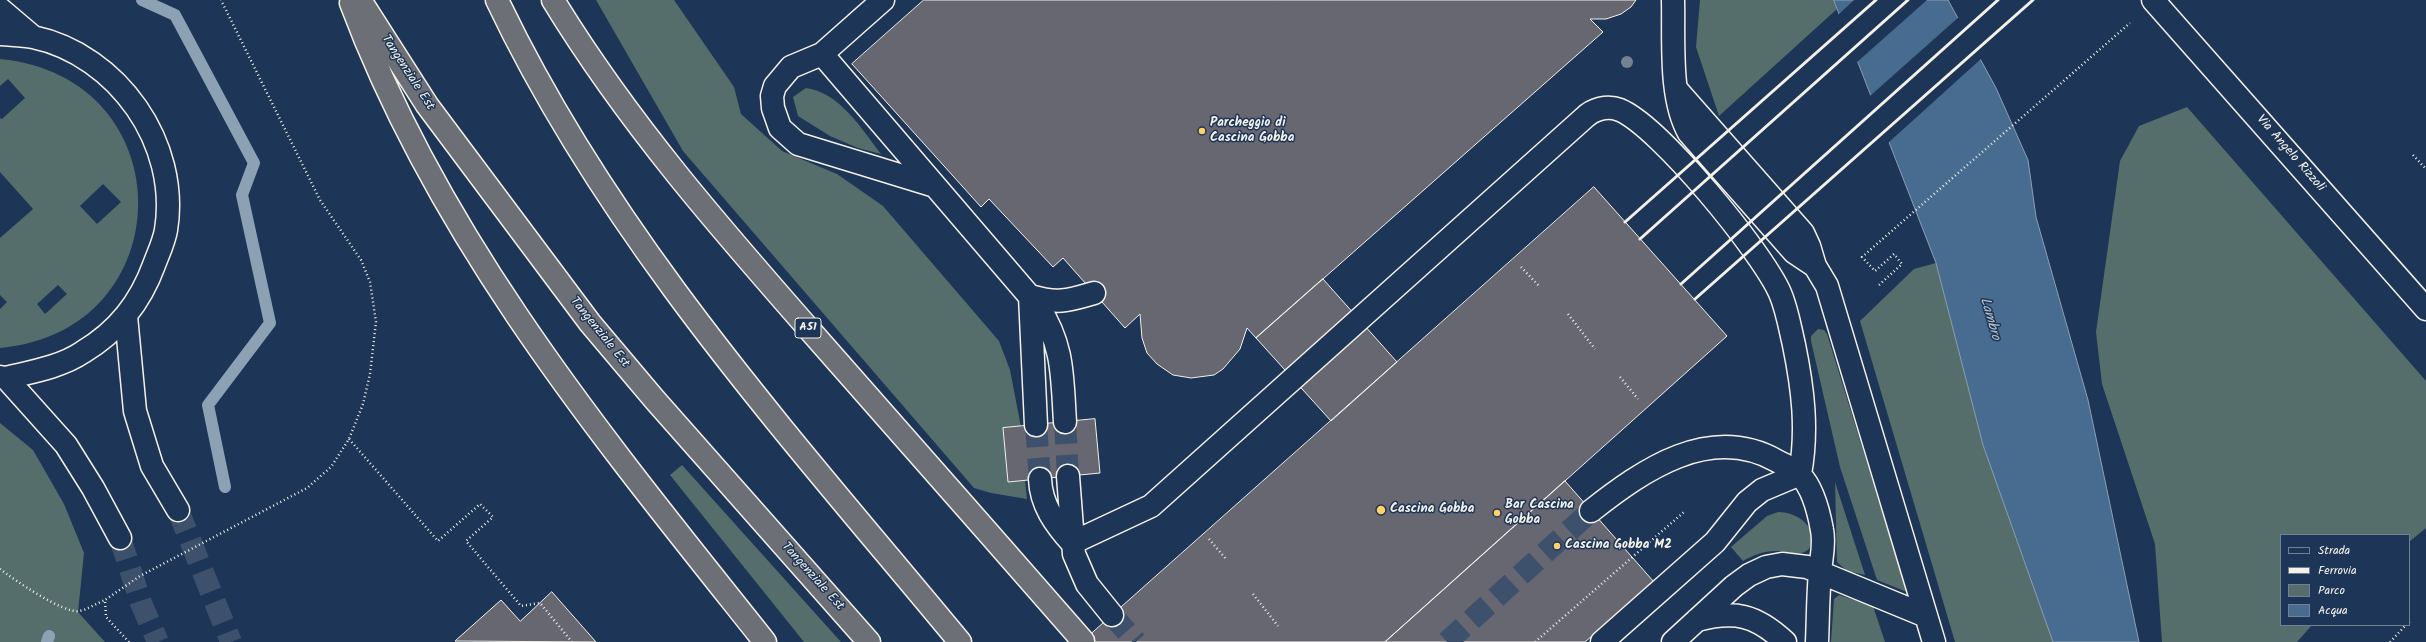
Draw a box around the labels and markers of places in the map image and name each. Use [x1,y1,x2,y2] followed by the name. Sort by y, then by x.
[1210,116,1294,147] place label: Parcheggio di Cascina Gobba
[1197,126,1207,136] marker: Parcheggio di Cascina Gobba
[1505,498,1574,529] place label: Bar Cascina Gobba
[1390,502,1474,518] place label: Cascina Gobba
[1375,504,1387,516] marker: Cascina Gobba
[1492,508,1502,518] marker: Bar Cascina Gobba
[1565,538,1672,554] place label: Cascina Gobba M2
[1552,541,1562,551] marker: Cascina Gobba M2

